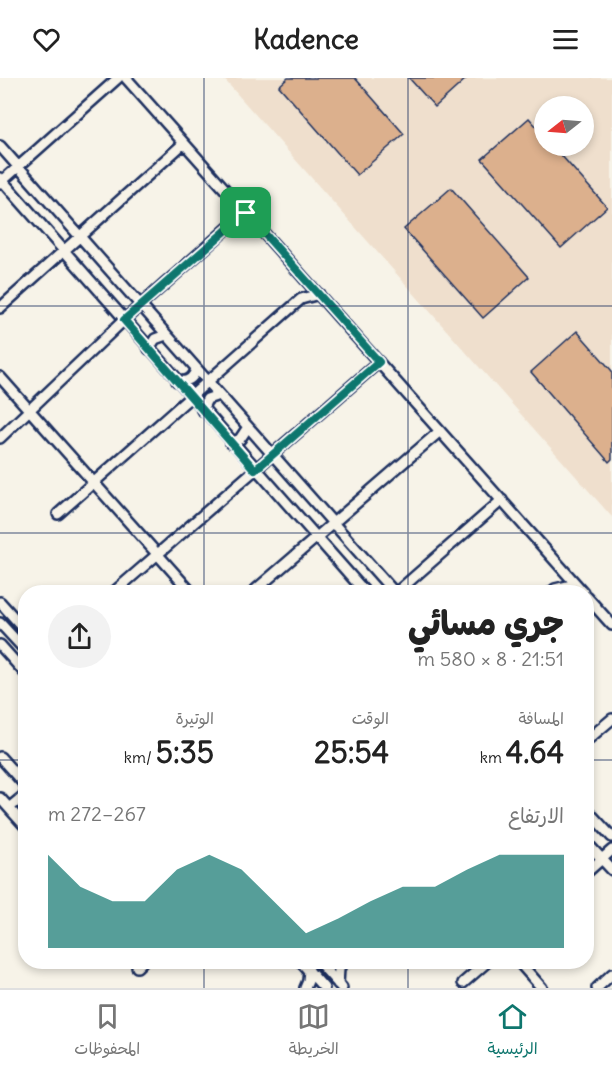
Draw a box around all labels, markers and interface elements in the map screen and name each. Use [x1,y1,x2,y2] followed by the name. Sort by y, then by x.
[253,22,359,56] text: Kadence
[30,23,63,56] icon: heart
[549,23,582,56] icon: menu
[534,96,594,156] north arrow
[534,96,594,156] map controls
[220,187,271,238] pin
[229,196,262,229] icon: arrive
[408,602,564,644] text: جري مسائي
[48,605,111,668] button: share
[418,646,564,671] text: 21:51 · 8 × 580 m
[175,708,214,728] text: الوتيرة
[352,708,389,728] text: الوقت
[518,708,564,728] text: المسافة
[156,733,214,771] text: 5:35
[314,733,389,771] text: 25:54
[506,733,564,771] text: 4.64
[124,747,156,767] text: /km
[480,747,506,767] text: km
[48,801,146,826] text: 267–272 m
[508,803,564,828] text: الارتفاع
[74,1000,140,1063] tab: المحفوظات
[289,1000,339,1063] tab: الخريطة
[487,1000,538,1063] tab: الرئيسية

